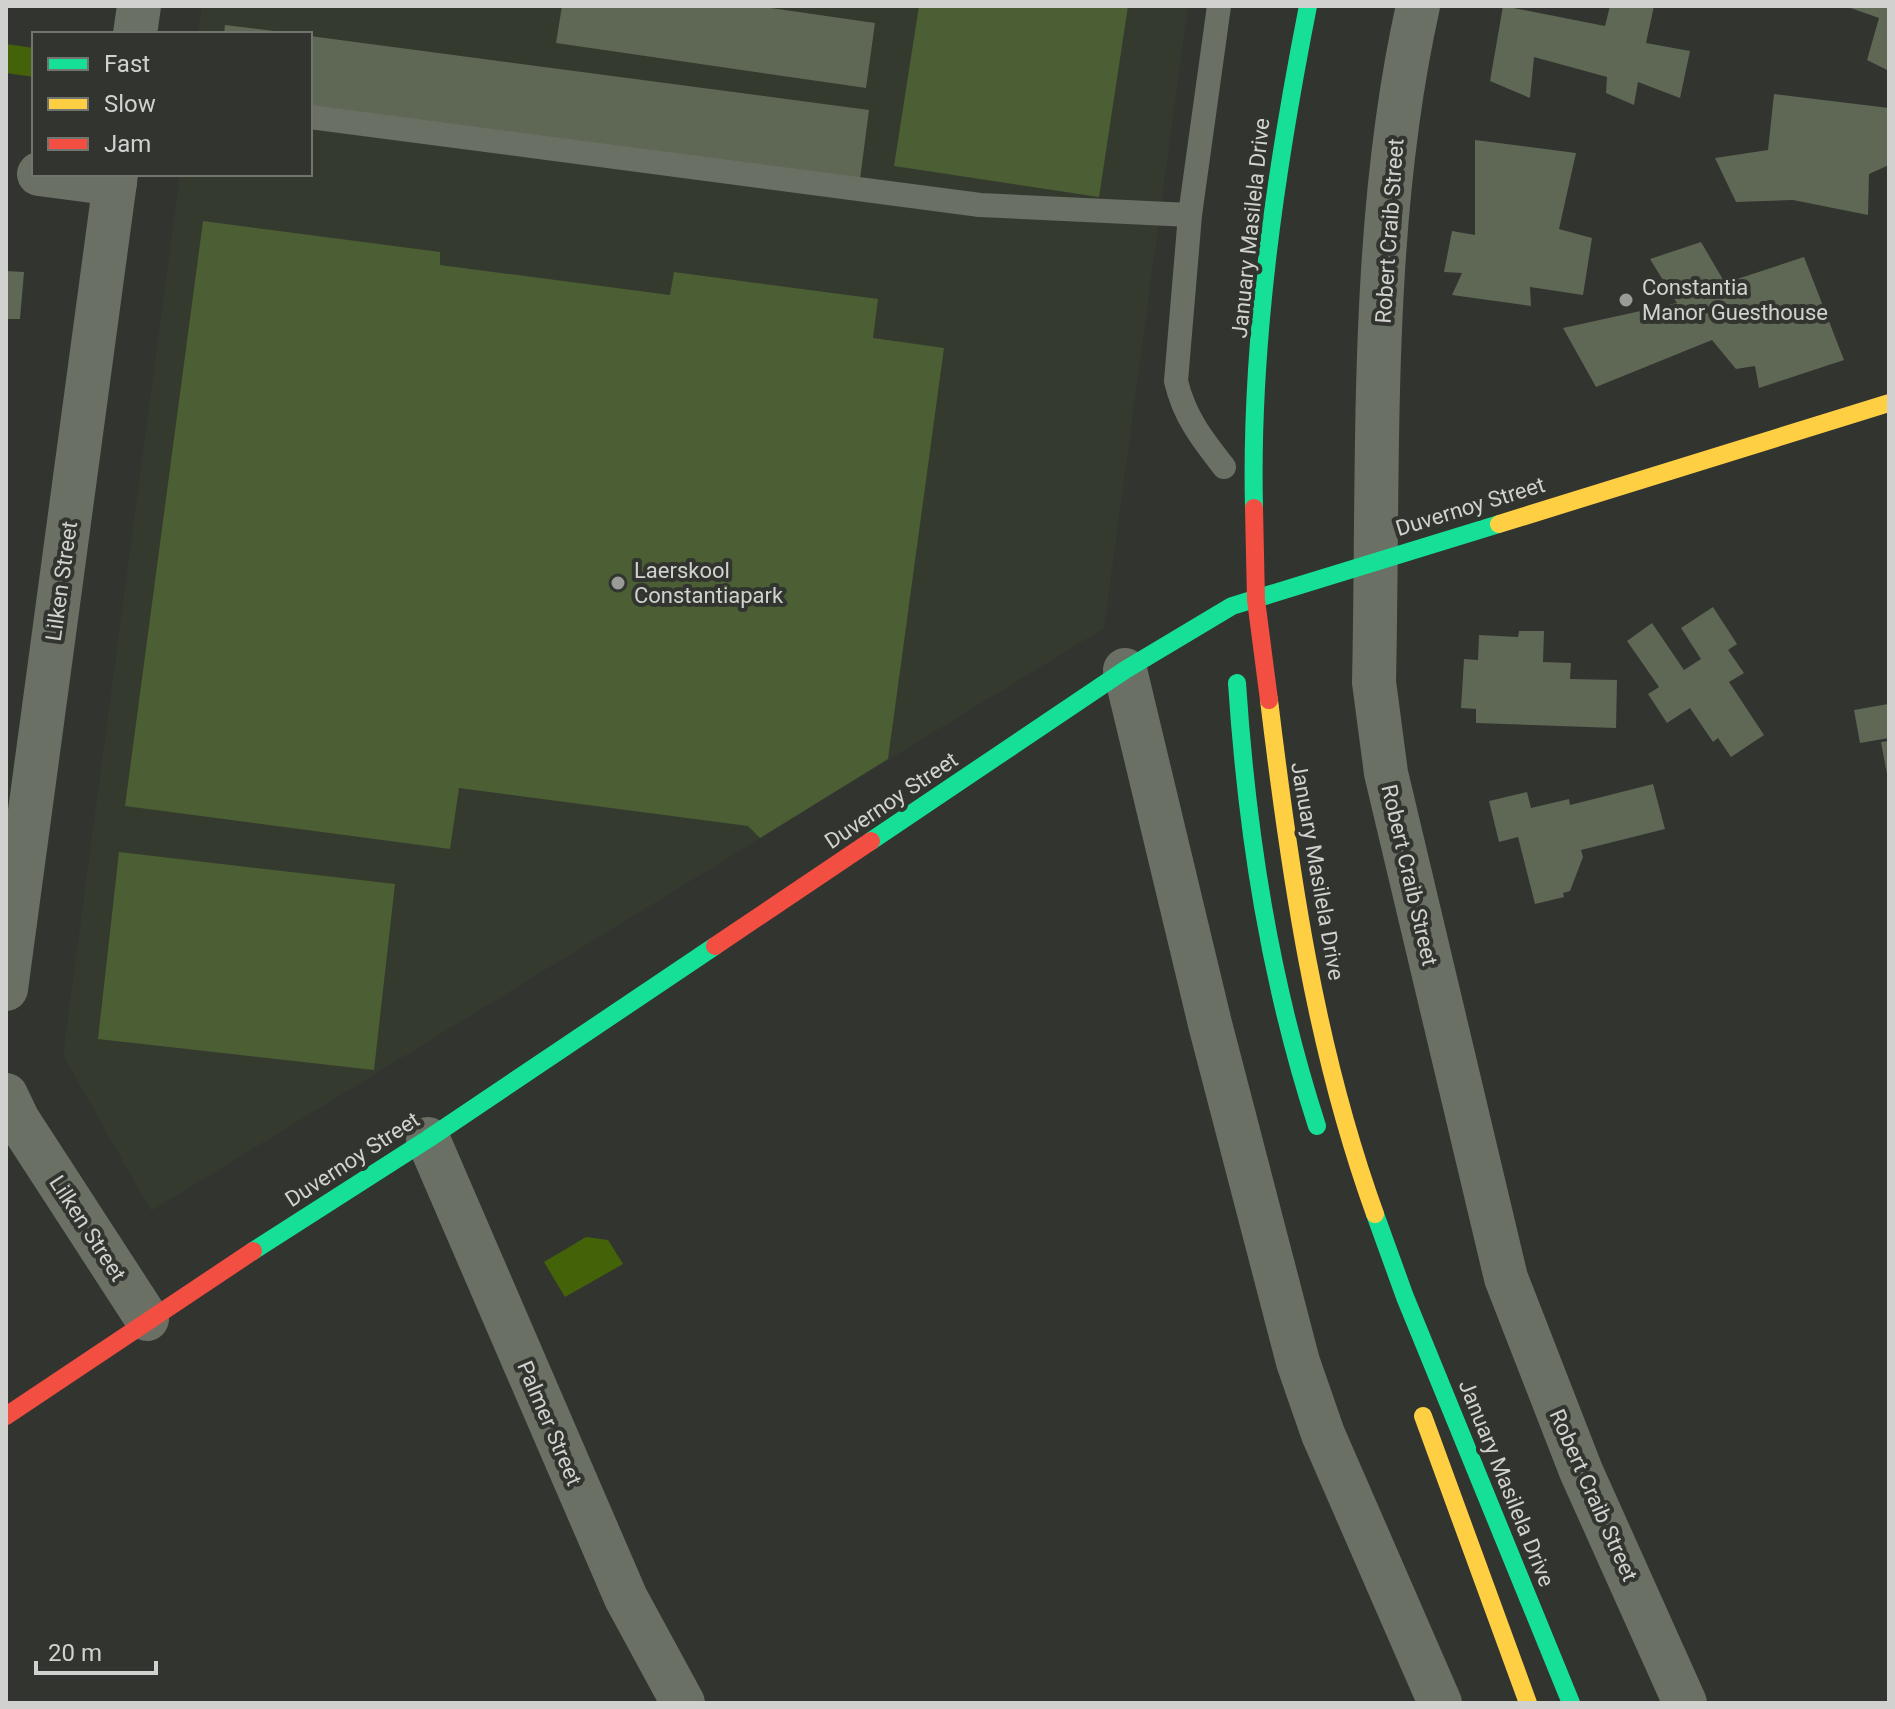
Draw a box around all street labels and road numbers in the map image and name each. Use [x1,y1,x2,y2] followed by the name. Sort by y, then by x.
[1227,117,1274,339] street label: January Masilela Drive
[1371,138,1408,324] street label: Robert Craib Street
[1393,472,1548,541] street label: Duvernoy Street
[41,520,82,643] street label: Lilken Street
[820,747,962,854] street label: Duvernoy Street
[1286,760,1349,982] street label: January Masilela Drive
[1376,782,1443,968] street label: Robert Craib Street
[281,1107,424,1212] street label: Duvernoy Street
[44,1171,131,1286] street label: Lilken Street
[512,1357,587,1489] street label: Palmer Street
[1454,1376,1560,1590] street label: January Masilela Drive
[1544,1405,1643,1585] street label: Robert Craib Street

